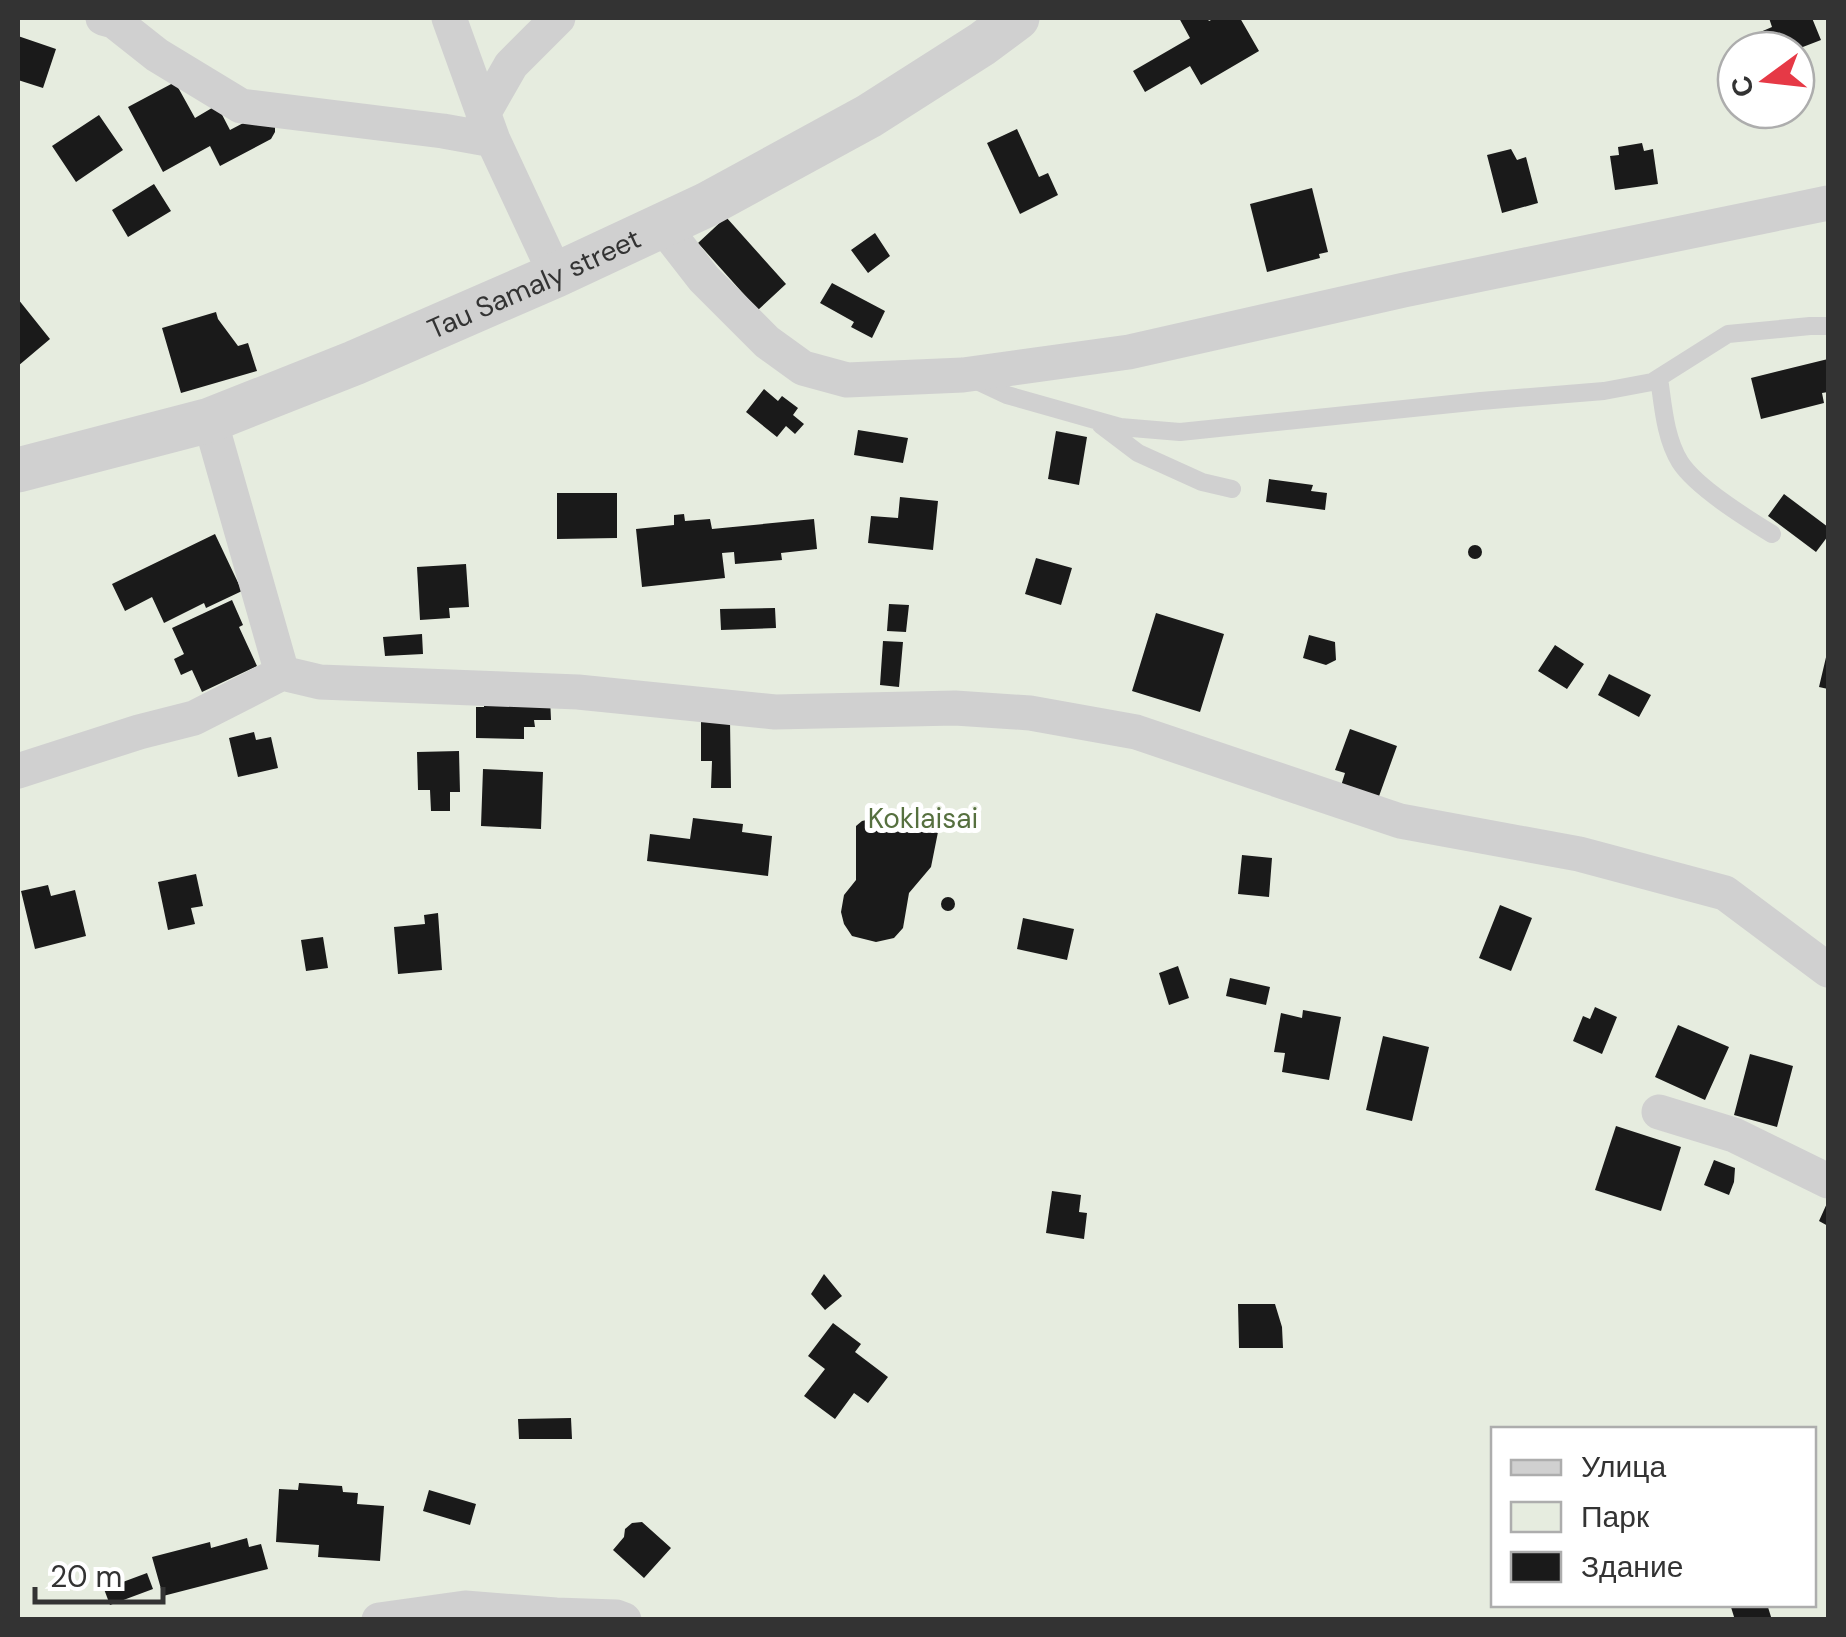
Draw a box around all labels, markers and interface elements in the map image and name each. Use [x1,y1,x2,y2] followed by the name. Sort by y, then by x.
[1716,30,1816,130] north arrow
[1722,72,1763,101] text: С
[422,220,647,348] street label: Tau Samaly street
[868,800,978,837] park label: Koklaisai
[1491,1427,1816,1607] legend
[1581,1447,1666,1486] text: Улица
[1581,1497,1650,1536] text: Парк
[35,1542,162,1604] scale bar
[1581,1547,1683,1586] text: Здание
[50,1557,122,1596] text: 20 m

